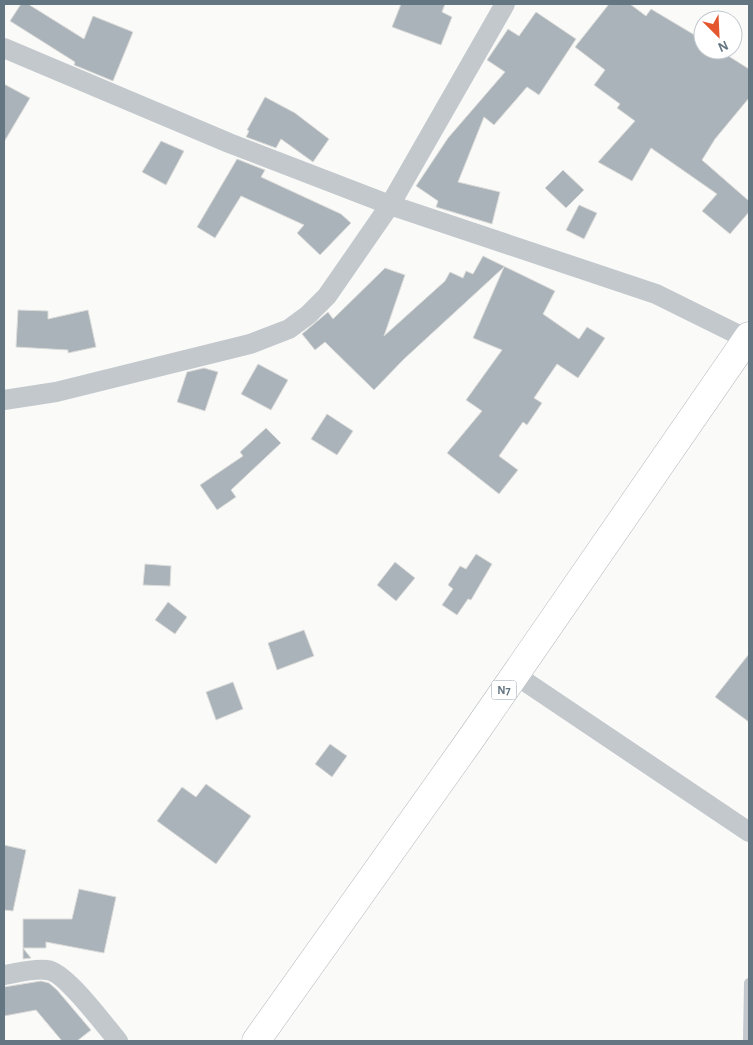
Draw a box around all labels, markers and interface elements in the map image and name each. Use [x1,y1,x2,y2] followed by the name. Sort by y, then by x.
[693,10,743,60] north arrow
[716,38,730,54] text: N
[492,680,516,700] road number: N7

